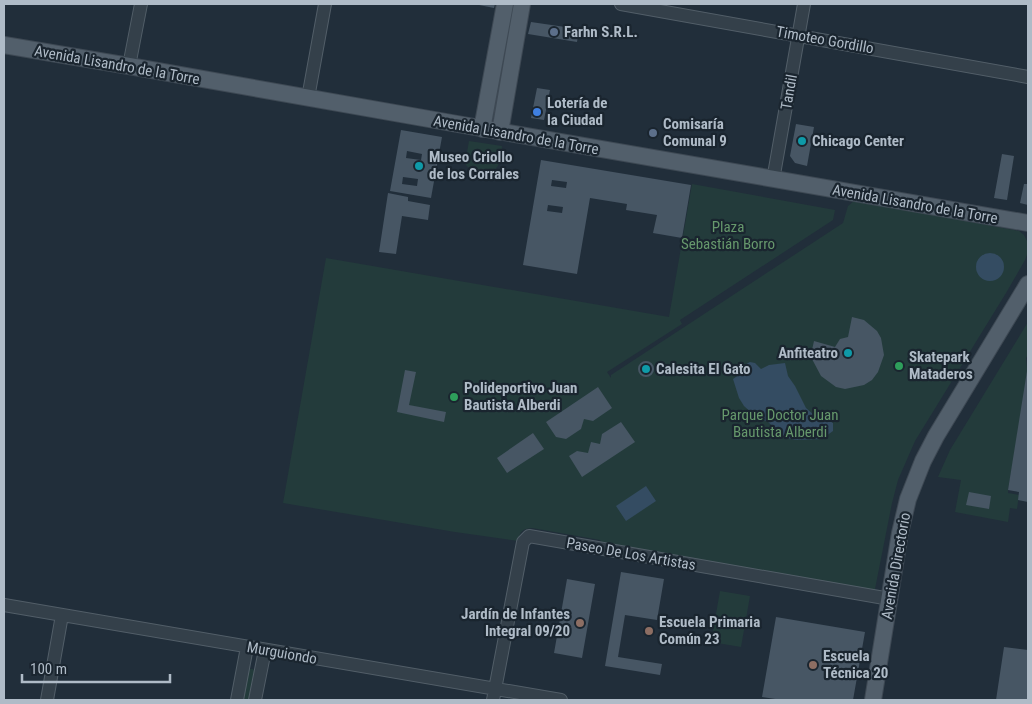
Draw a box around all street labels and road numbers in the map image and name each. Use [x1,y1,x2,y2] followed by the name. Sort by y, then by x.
[775,23,875,57] street label: Timoteo Gordillo
[33,42,201,88] street label: Avenida Lisandro de la Torre
[777,73,801,111] street label: Tandil
[432,112,600,158] street label: Avenida Lisandro de la Torre
[831,181,999,227] street label: Avenida Lisandro de la Torre
[878,511,914,621] street label: Avenida Directorio
[565,534,697,574] street label: Paseo De Los Artistas
[246,638,318,668] street label: Murguiondo

